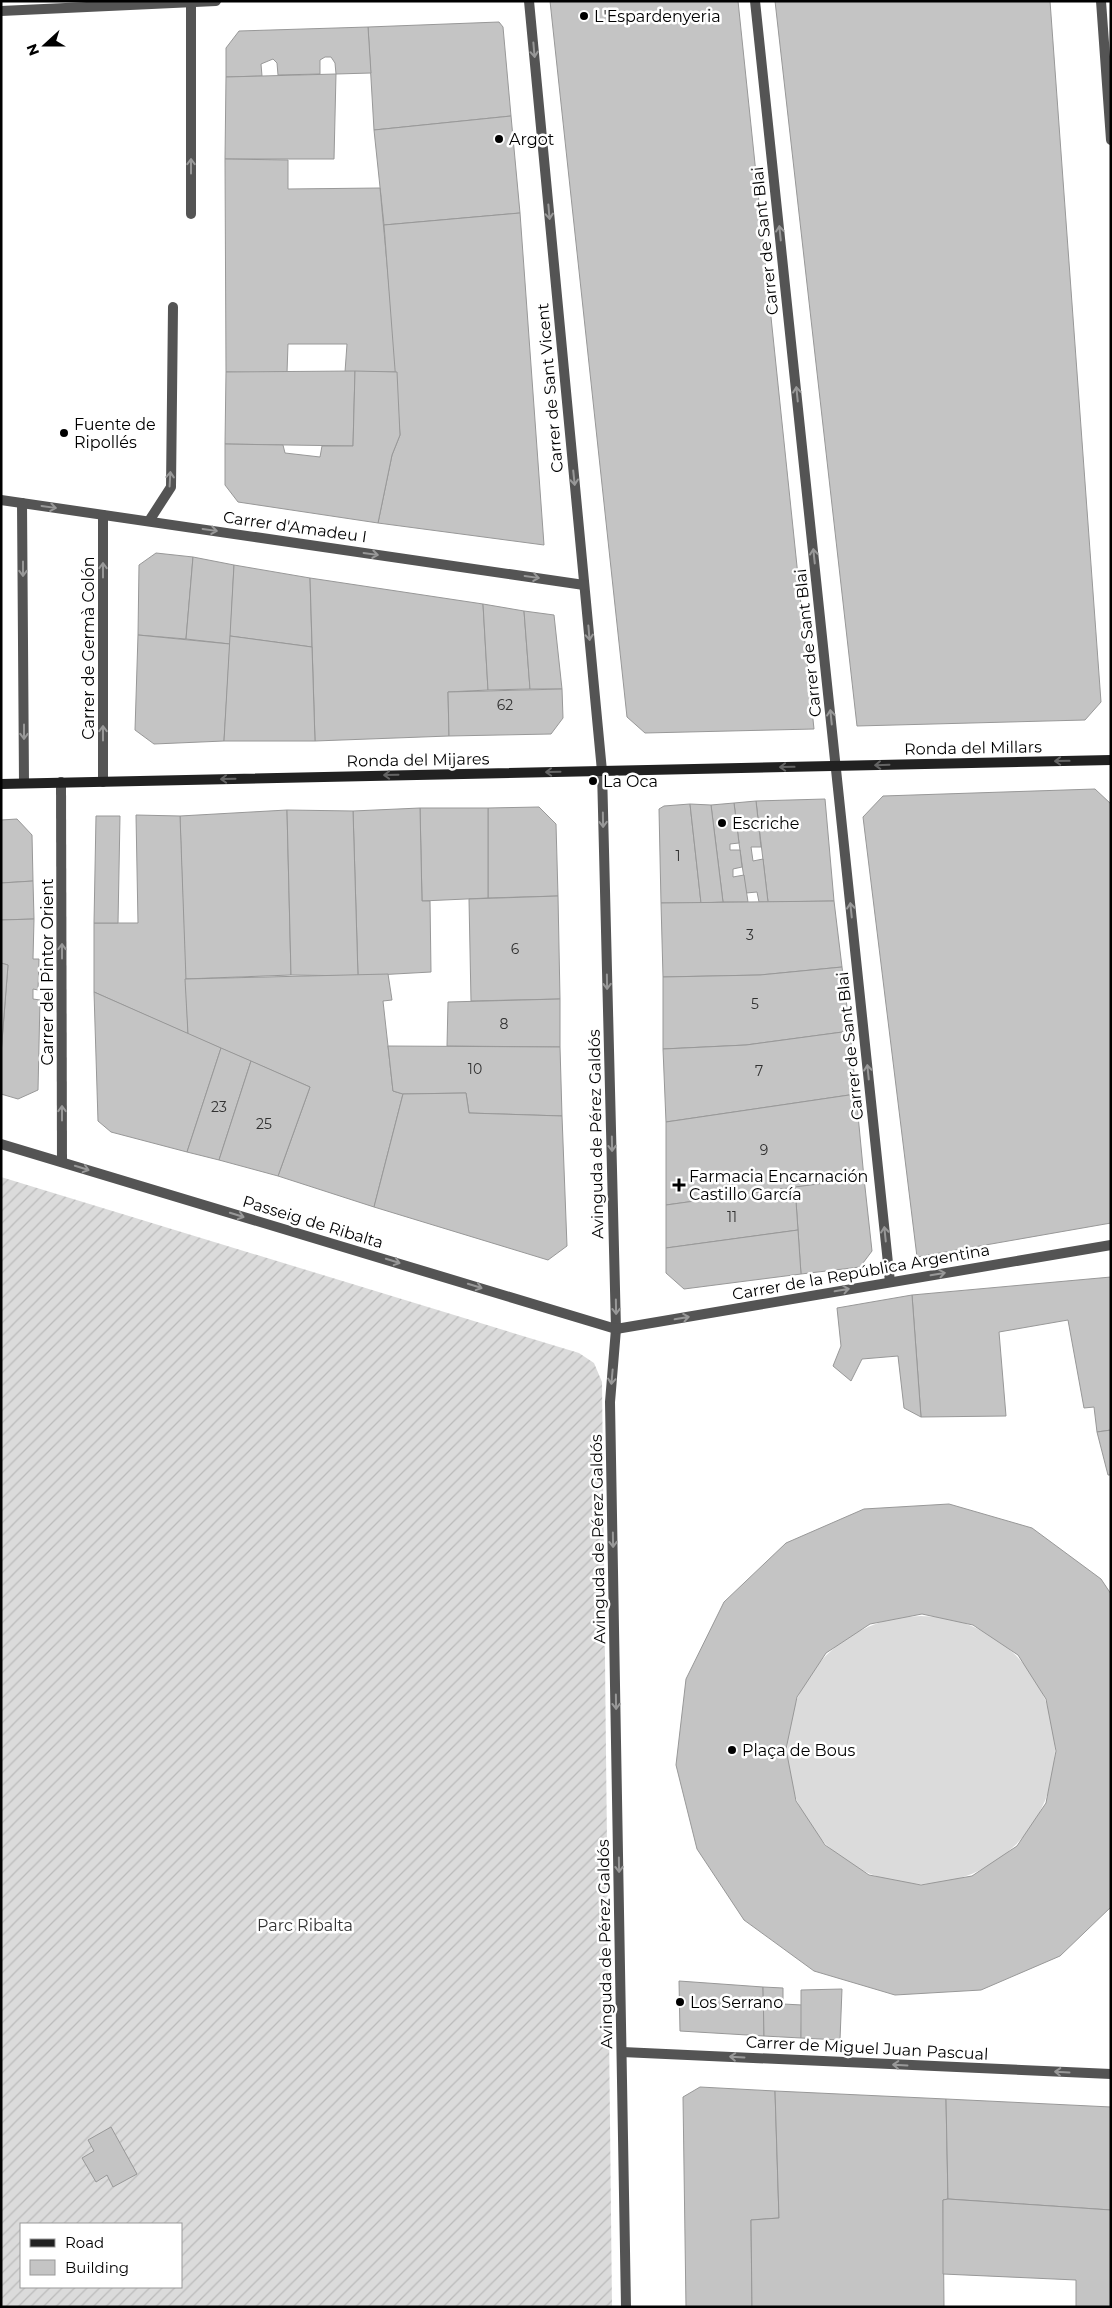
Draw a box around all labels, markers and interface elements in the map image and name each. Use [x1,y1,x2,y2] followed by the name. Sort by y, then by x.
[594,7,721,26] place label: L'Espardenyeria
[578,10,590,22] marker: L'Espardenyeria
[20,20,70,70] north arrow
[22,41,43,58] text: N
[529,42,539,58] one-way arrow
[509,130,555,149] place label: Argot
[493,133,505,145] marker: Argot
[186,158,196,174] one-way arrow
[748,166,782,316] street label: Carrer de Sant Blai
[544,203,554,219] one-way arrow
[775,225,785,241] one-way arrow
[533,302,567,473] street label: Carrer de Sant Vicent
[792,387,802,403] one-way arrow
[74,415,156,452] place label: Fuente de Ripollés
[58,427,70,439] marker: Fuente de Ripollés
[569,470,579,486] one-way arrow
[166,471,175,487] one-way arrow
[41,502,57,512] one-way arrow
[222,508,368,546] street label: Carrer d'Amadeu I
[202,526,218,536] one-way arrow
[809,548,819,564] one-way arrow
[363,549,379,559] one-way arrow
[79,556,98,740] street label: Carrer de Germà Colón
[18,560,28,577] one-way arrow
[98,563,108,579] one-way arrow
[791,568,825,718] street label: Carrer de Sant Blai
[524,572,540,582] one-way arrow
[584,625,594,641] one-way arrow
[497,696,513,714] house number: 62
[826,710,836,726] one-way arrow
[19,723,29,739] one-way arrow
[98,725,108,742] one-way arrow
[904,737,1042,759] street label: Ronda del Millars
[346,749,490,771] street label: Ronda del Mijares
[1054,756,1070,766] one-way arrow
[874,760,890,769] one-way arrow
[780,762,796,772] one-way arrow
[546,767,562,777] one-way arrow
[383,770,400,780] one-way arrow
[603,772,658,791] place label: La Oca
[221,774,237,784] one-way arrow
[587,775,599,787] marker: La Oca
[598,811,608,827] one-way arrow
[732,814,799,833] place label: Escriche
[716,817,728,829] marker: Escriche
[675,847,681,865] house number: 1
[38,878,57,1065] street label: Carrer del Pintor Orient
[846,903,856,919] one-way arrow
[746,926,754,944] house number: 3
[511,940,520,958] house number: 6
[57,943,67,959] one-way arrow
[833,971,867,1121] street label: Carrer de Sant Blai
[603,974,612,990] one-way arrow
[751,995,759,1013] house number: 5
[500,1015,509,1033] house number: 8
[585,1029,607,1239] street label: Avinguda de Pérez Galdós
[468,1060,482,1078] house number: 10
[755,1062,763,1080] house number: 7
[863,1064,873,1080] one-way arrow
[211,1098,227,1116] house number: 23
[57,1105,67,1122] one-way arrow
[256,1115,272,1133] house number: 25
[607,1136,616,1152] one-way arrow
[760,1141,768,1159] house number: 9
[73,1163,89,1173] one-way arrow
[689,1167,868,1204] place label: Farmacia Encarnación Castillo García
[673,1179,685,1191] marker: Farmacia Encarnación Castillo García
[240,1192,386,1252] street label: Passeig de Ribalta
[727,1208,737,1226] house number: 11
[229,1210,245,1220] one-way arrow
[880,1226,890,1242] one-way arrow
[731,1240,991,1304] street label: Carrer de la República Argentina
[384,1257,400,1267] one-way arrow
[930,1269,946,1279] one-way arrow
[467,1282,483,1292] one-way arrow
[833,1285,849,1295] one-way arrow
[611,1299,620,1315] one-way arrow
[673,1312,689,1322] one-way arrow
[608,1369,617,1385] one-way arrow
[587,1434,609,1644] street label: Avinguda de Pérez Galdós
[608,1531,618,1547] one-way arrow
[611,1694,621,1710] one-way arrow
[742,1741,855,1760] place label: Plaça de Bous
[726,1744,738,1756] marker: Plaça de Bous
[594,1839,616,2049] street label: Avinguda de Pérez Galdós
[614,1856,623,1872] one-way arrow
[257,1916,353,1935] park label: Parc Ribalta
[690,1993,783,2012] place label: Los Serrano
[674,1996,686,2008] marker: Los Serrano
[745,2032,989,2064] street label: Carrer de Miguel Juan Pascual
[730,2052,746,2062] one-way arrow
[892,2060,908,2069] one-way arrow
[1054,2068,1070,2077] one-way arrow
[20,2223,182,2288] legend
[65,2233,104,2252] text: Road
[65,2258,129,2277] text: Building

